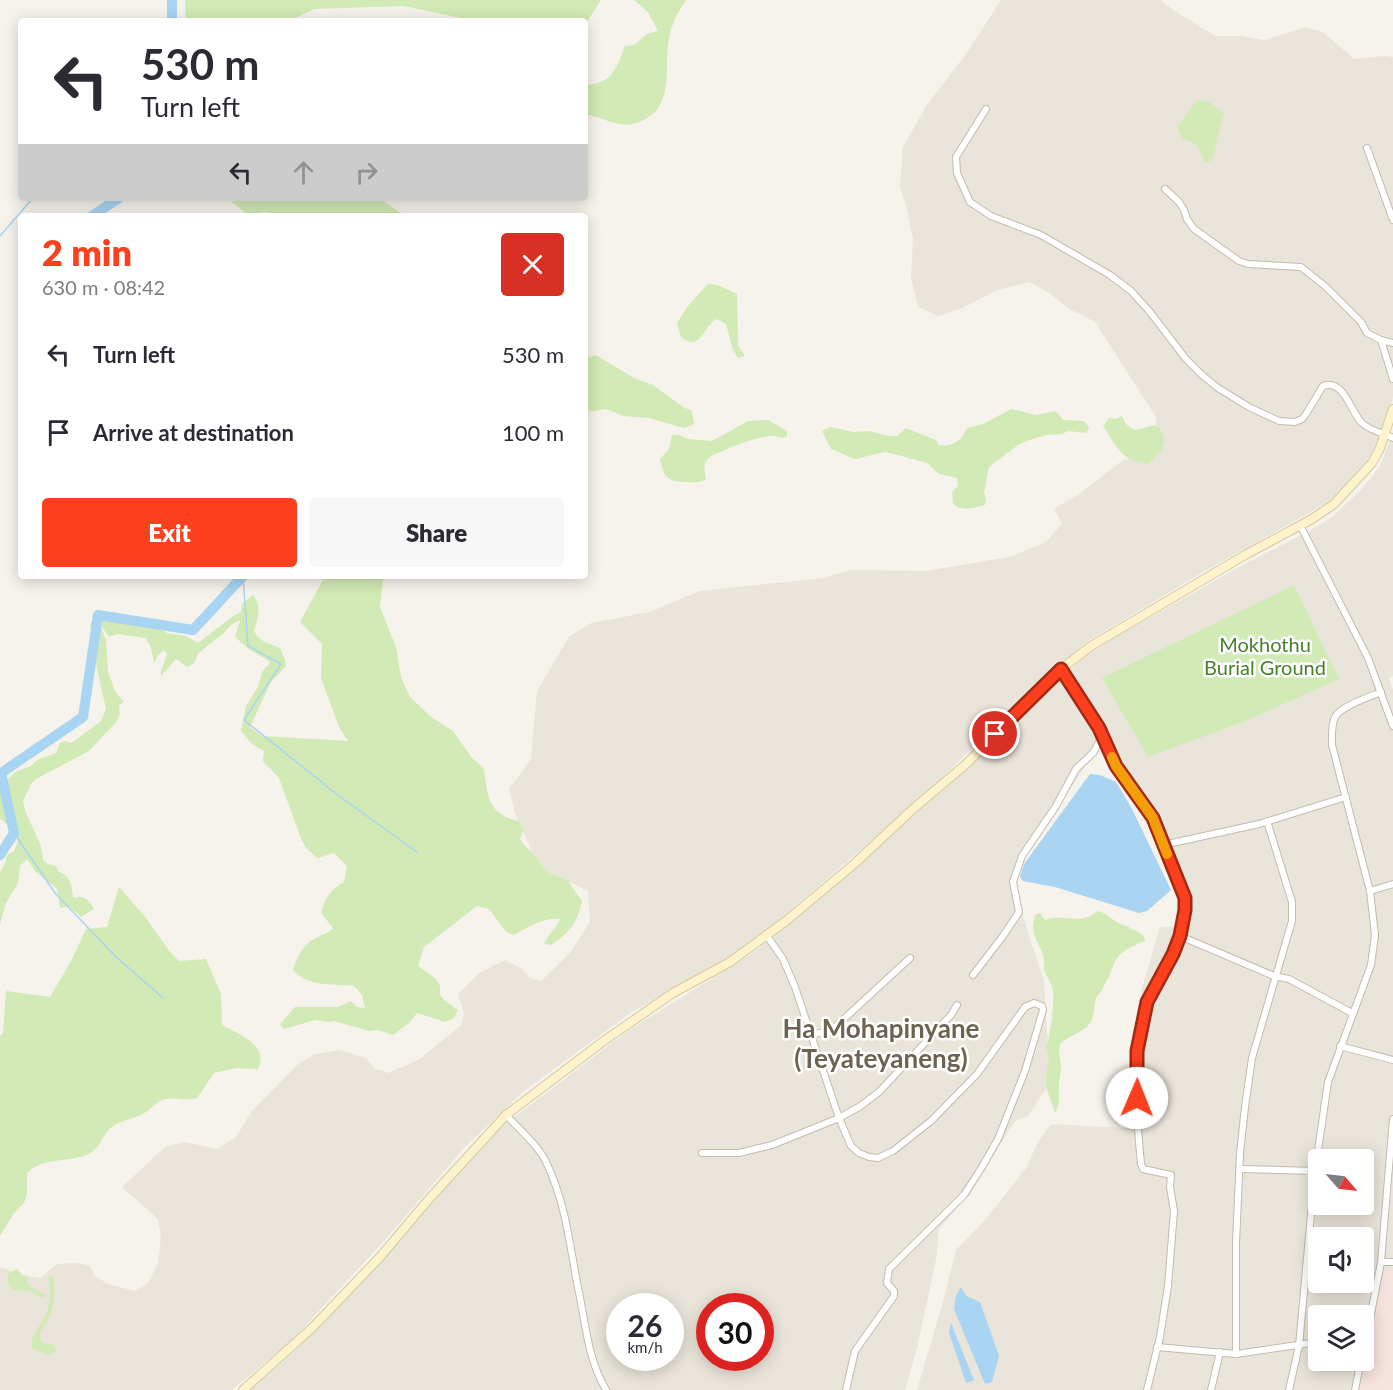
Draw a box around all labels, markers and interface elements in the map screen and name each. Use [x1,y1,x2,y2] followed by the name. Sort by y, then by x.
[141,39,259,89] text: 530 m
[42,42,120,120] icon: left
[141,90,240,123] text: Turn left
[224,156,257,189] icon: left
[287,156,320,189] icon: ahead
[350,156,383,189] icon: right
[42,230,132,274] text: 2 min
[501,233,564,296] button: close
[42,275,165,299] text: 630 m · 08:42
[42,338,75,371] icon: left
[93,341,175,368] text: Turn left
[502,341,564,368] text: 530 m
[42,416,75,449] icon: arrive
[93,419,294,446] text: Arrive at destination
[502,419,564,446] text: 100 m
[42,498,297,567] button: Exit
[309,498,564,567] button: Share
[1204,632,1326,679] park label: Mokhothu Burial Ground
[969,708,1020,759] pin
[978,717,1011,750] icon: arrive
[782,1012,980,1074] district label: Ha Mohapinyane (Teyateyaneng)
[1105,1066,1169,1130] position arrow
[1308,1149,1374,1215] north arrow
[1308,1149,1374,1371] map controls
[1308,1227,1374,1293] button: sound
[696,1293,774,1371] speed limit sign: 30
[1308,1305,1374,1371] button: layers
[628,1307,662,1343] text: 26
[627,1338,663,1356] text: km/h

